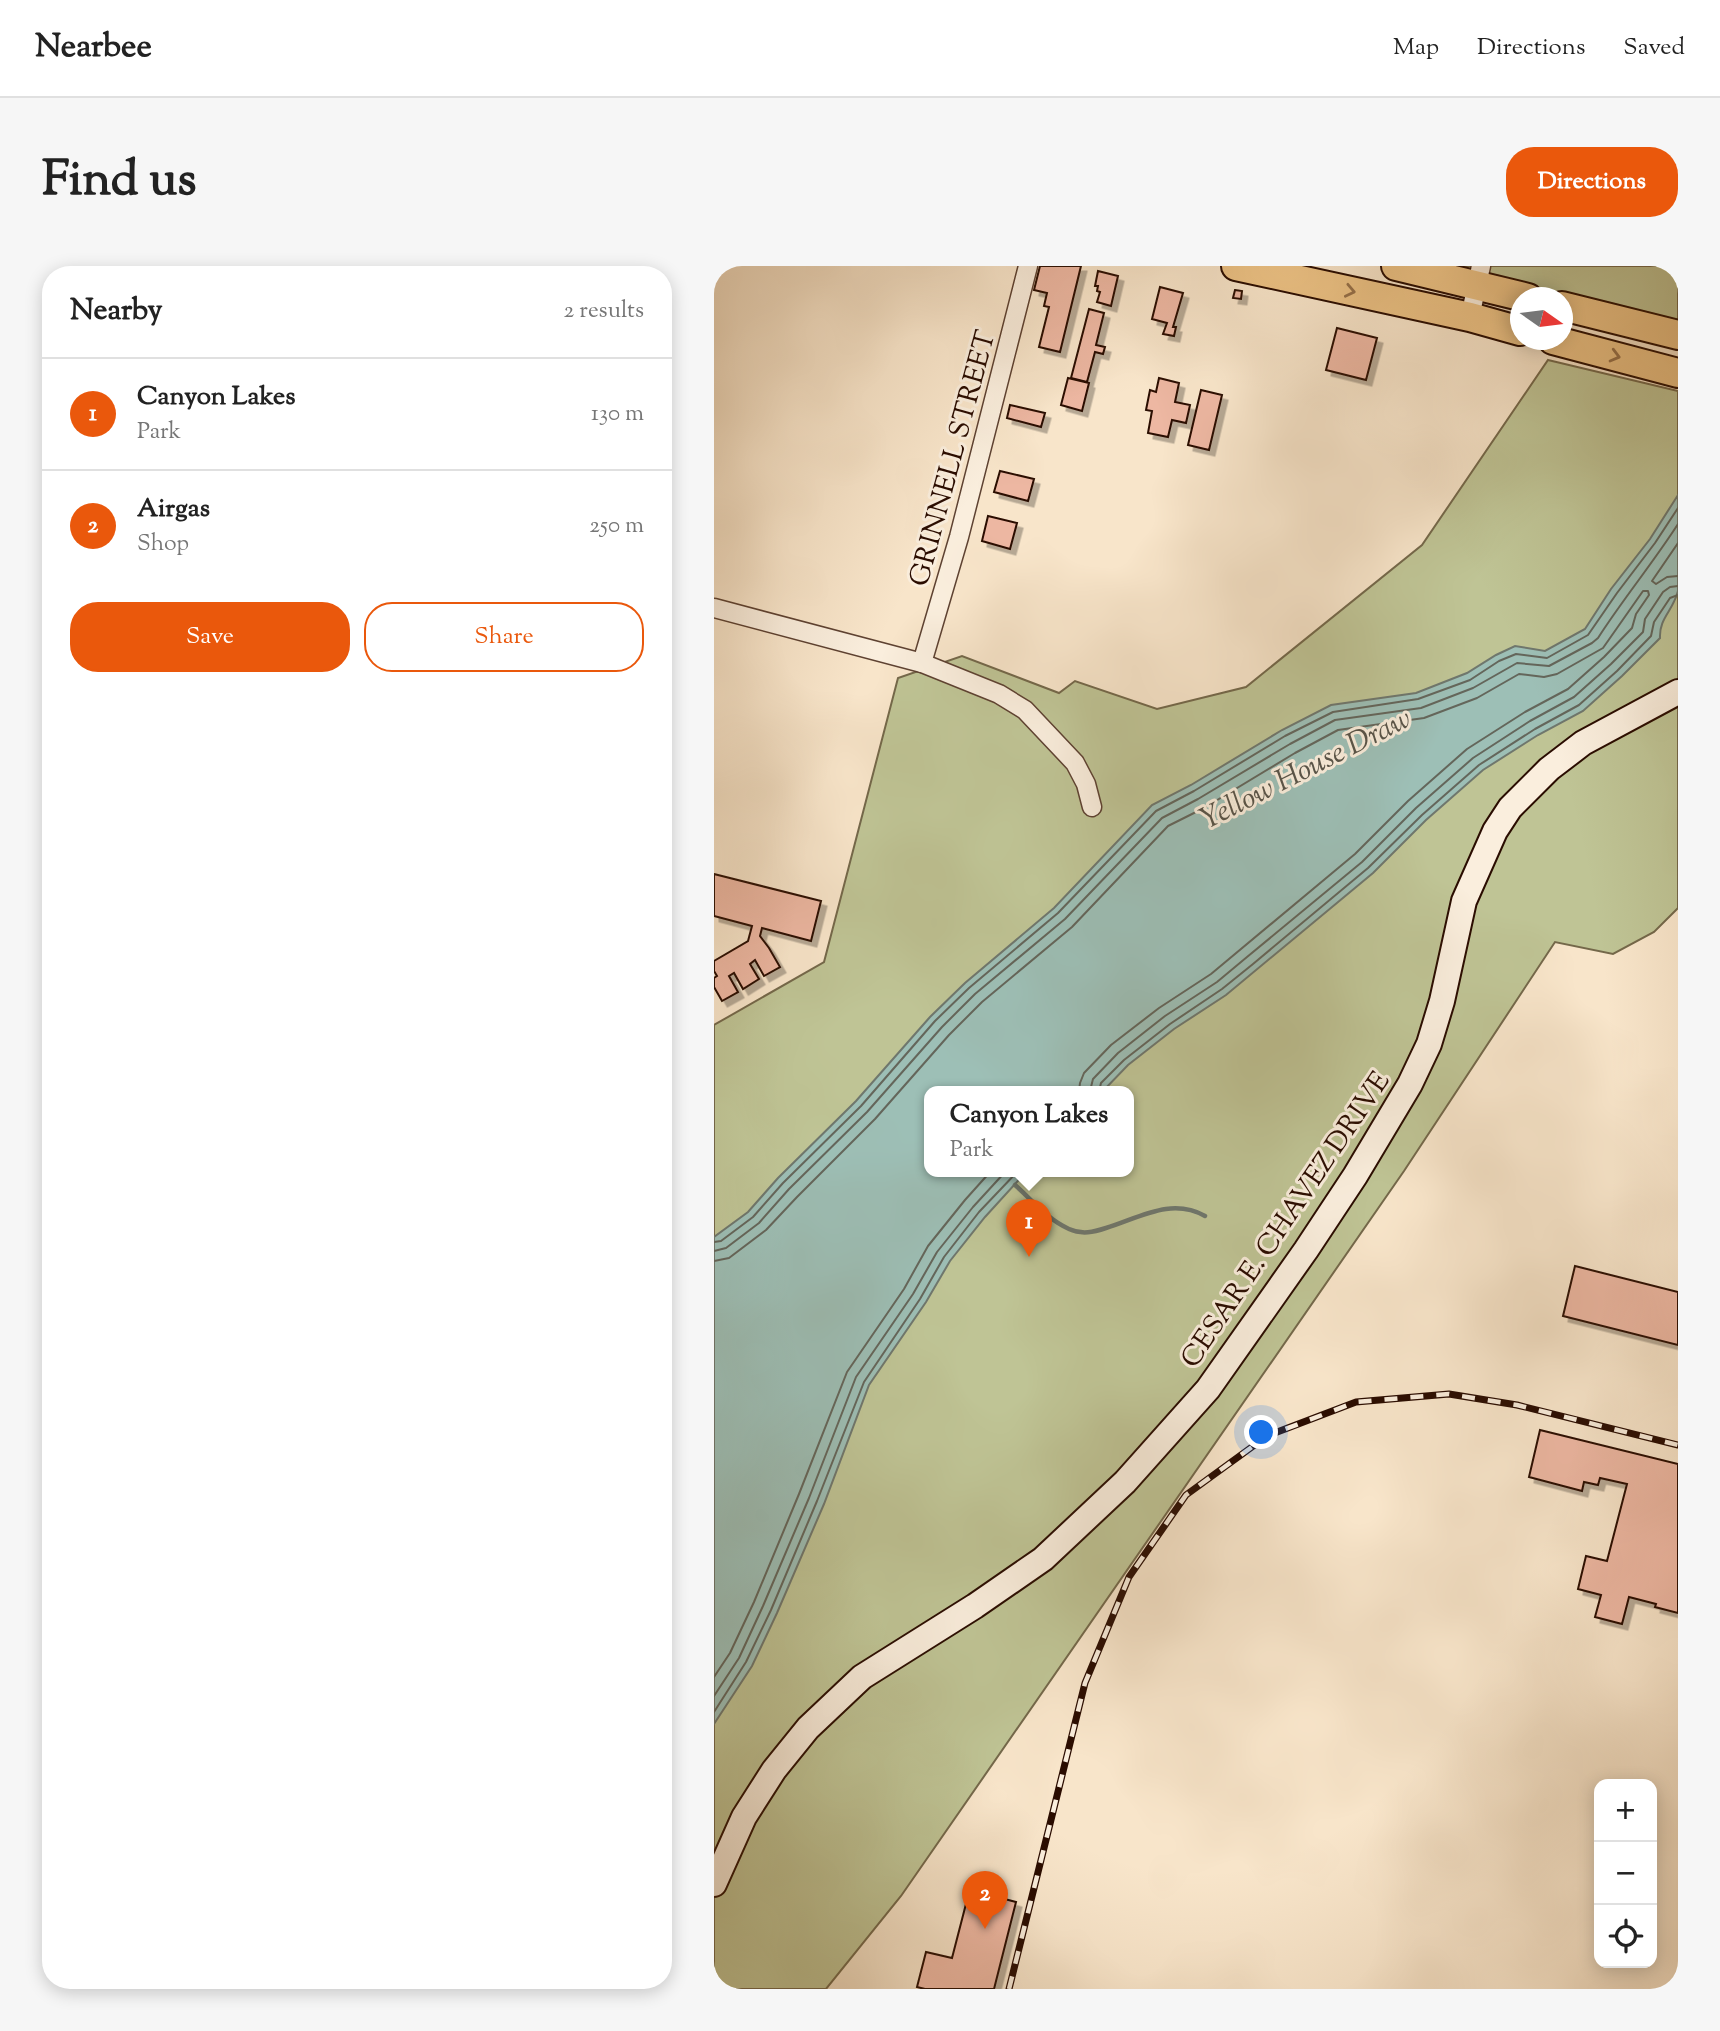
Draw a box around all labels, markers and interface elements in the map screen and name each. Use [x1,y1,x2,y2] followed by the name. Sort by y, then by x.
[35,24,152,72] text: Nearbee
[1393,31,1439,65] text: Map
[1477,31,1585,65] text: Directions
[1623,31,1685,65] text: Saved
[42,147,196,217] text: Find us
[1506,147,1678,217] button: Directions
[1344,283,1356,297] one-way arrow
[1510,287,1573,350] north arrow
[70,290,162,333] text: Nearby
[564,295,644,328] text: 2 results
[900,326,1007,591] street label: GRINNELL STREET
[1609,348,1621,362] one-way arrow
[137,379,295,416] text: Canyon Lakes
[89,398,97,431] text: 1
[591,398,644,431] text: 130 m
[137,416,181,449] text: Park
[137,491,210,528] text: Airgas
[88,510,98,543] text: 2
[589,510,644,543] text: 250 m
[137,528,189,561] text: Shop
[70,602,350,672] button: Save
[364,602,644,672] button: Share
[1193,698,1419,842] water label: Yellow House Draw
[1172,1064,1401,1377] street label: CESAR E. CHAVEZ DRIVE
[924,1086,1134,1177] popup
[950,1097,1108,1134] text: Canyon Lakes
[950,1134,994,1167] text: Park
[1006,1199,1052,1257] pin: 1
[1244,1415,1278,1449] your location
[1594,1779,1657,1968] map controls
[1594,1779,1657,1842] button: +
[1594,1842,1657,1905] button: −
[962,1871,1008,1929] pin: 2
[1594,1905,1657,1968] button: locate

